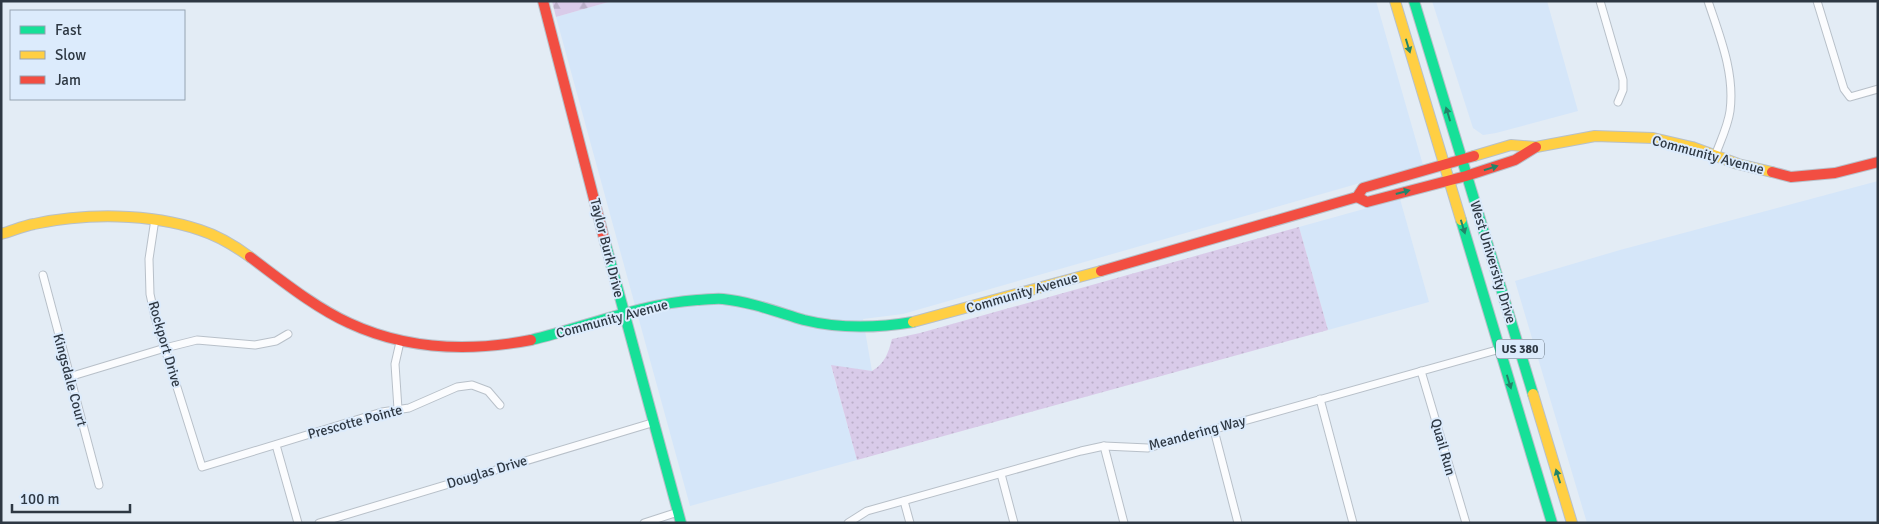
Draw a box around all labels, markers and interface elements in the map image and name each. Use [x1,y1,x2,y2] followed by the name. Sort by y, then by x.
[10,10,185,100] legend
[55,21,82,39] text: Fast
[1405,38,1412,53] one-way arrow
[55,46,86,64] text: Slow
[55,71,81,89] text: Jam
[1443,106,1451,121] one-way arrow
[1650,132,1766,178] street label: Community Avenue
[1483,164,1498,171] one-way arrow
[1395,188,1410,196] one-way arrow
[586,197,628,299] street label: Taylor Burk Drive
[1466,199,1520,325] street label: West University Drive
[1459,219,1467,234] one-way arrow
[964,269,1080,317] street label: Community Avenue
[554,296,670,342] street label: Community Avenue
[145,299,185,389] street label: Rockport Drive
[49,332,91,428] street label: Kingsdale Court
[1496,339,1544,358] road number: US 380
[1506,375,1514,390] one-way arrow
[306,401,404,443] street label: Prescotte Pointe
[1147,412,1248,454] street label: Meandering Way
[1427,417,1459,477] street label: Quail Run
[445,452,529,492] street label: Douglas Drive
[1554,468,1562,483] one-way arrow
[12,482,130,514] scale bar
[20,490,60,508] text: 100 m

